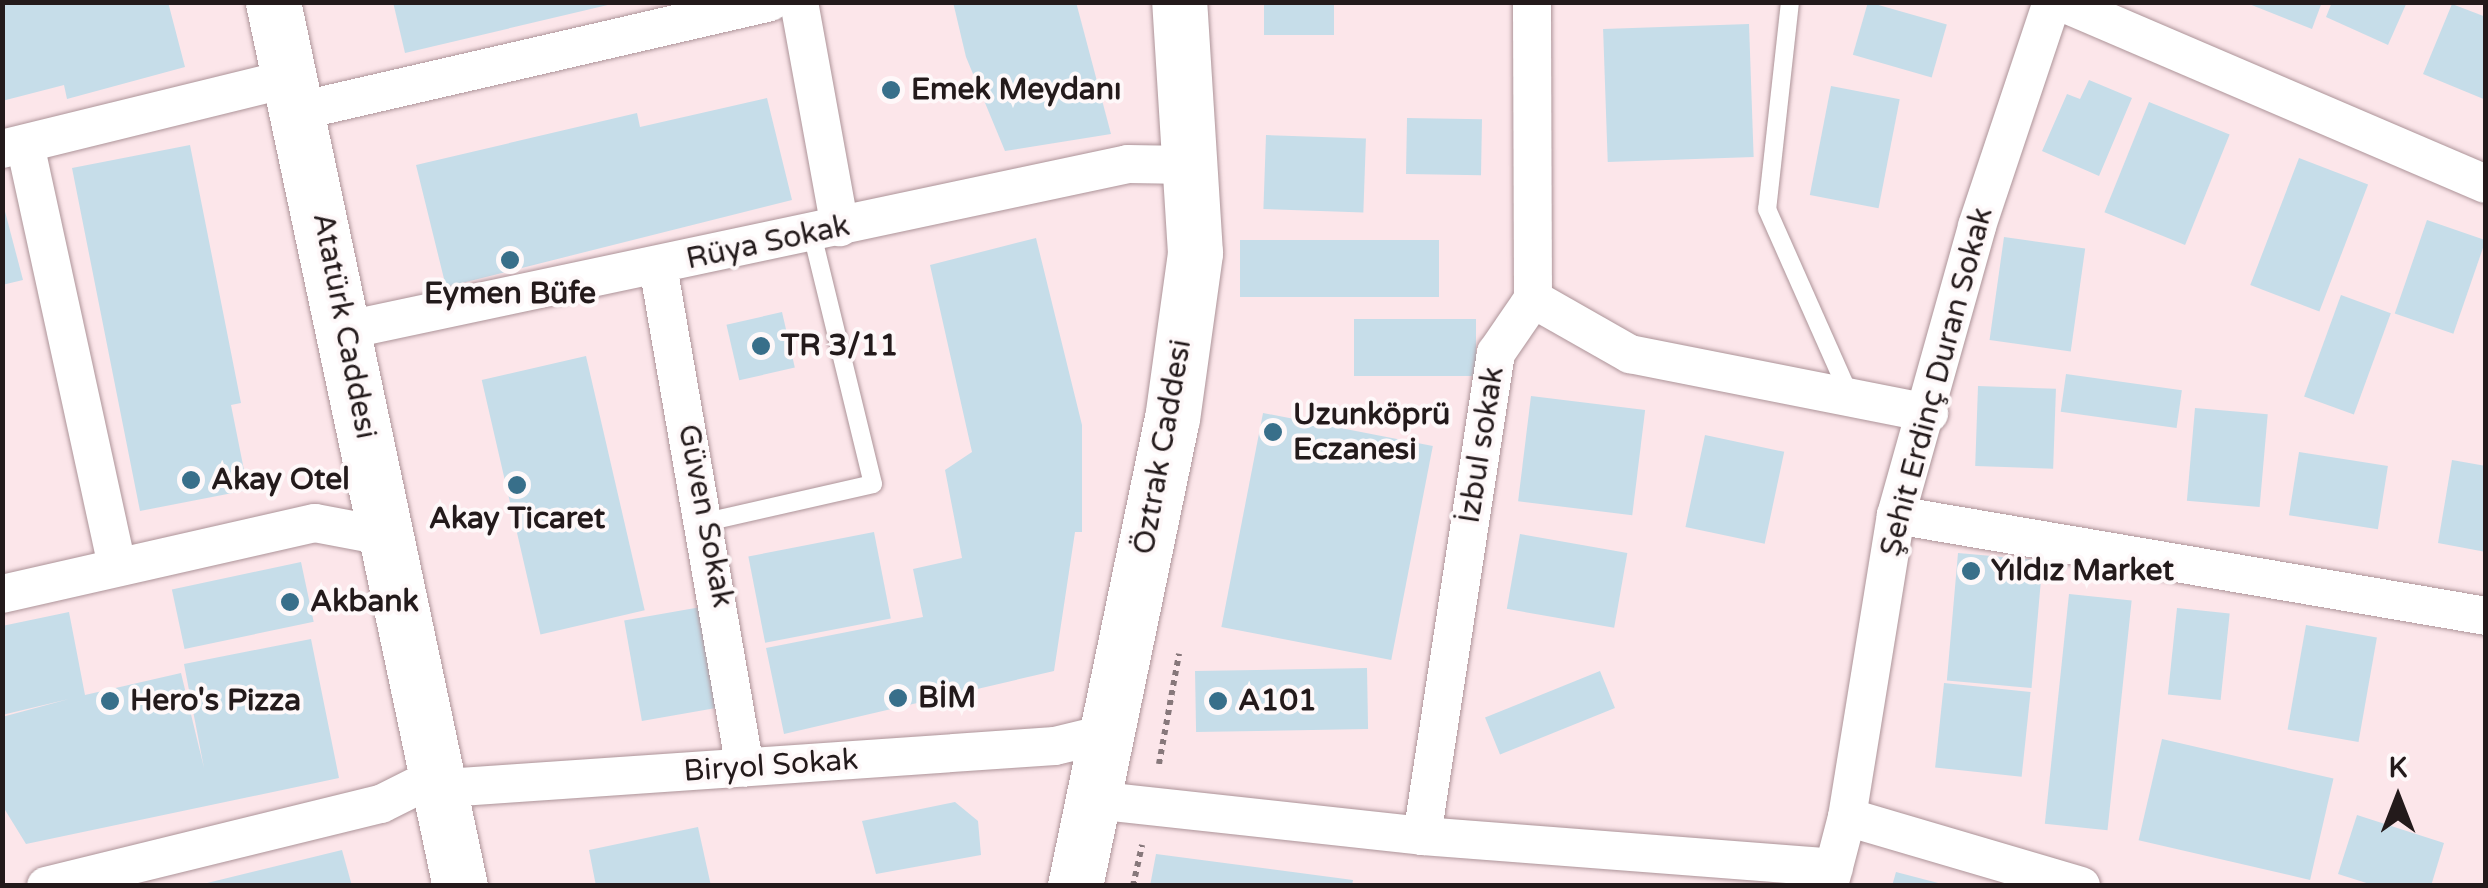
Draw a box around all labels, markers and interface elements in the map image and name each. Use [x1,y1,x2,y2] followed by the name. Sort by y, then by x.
[911,72,1121,108] place label: Emek Meydanı
[880,79,902,101] marker: Emek Meydanı
[1873,204,2001,560] street label: Şehit Erdinç Duran Sokak
[683,208,853,278] street label: Rüya Sokak
[304,210,384,442] street label: Atatürk Caddesi
[499,249,521,271] marker: Eymen Büfe
[424,276,596,312] place label: Eymen Büfe
[781,328,898,364] place label: TR 3/11
[750,335,772,357] marker: TR 3/11
[1126,337,1200,557] street label: Öztrak Caddesi
[1452,364,1512,526] street label: İzbul sokak
[1293,397,1450,468] place label: Uzunköprü Eczanesi
[670,421,740,611] street label: Güven Sokak
[1262,421,1284,443] marker: Uzunköprü Eczanesi
[211,462,350,498] place label: Akay Otel
[180,469,202,491] marker: Akay Otel
[506,474,528,496] marker: Akay Ticaret
[429,501,605,537] place label: Akay Ticaret
[1991,553,2174,589] place label: Yıldız Market
[1960,560,1982,582] marker: Yıldız Market
[310,584,419,620] place label: Akbank
[279,591,301,613] marker: Akbank
[918,680,976,716] place label: BİM
[130,683,301,719] place label: Hero's Pizza
[1238,683,1317,719] place label: A101
[887,687,909,709] marker: BİM
[99,690,121,712] marker: Hero's Pizza
[1207,690,1229,712] marker: A101
[683,742,859,790] street label: Biryol Sokak
[2348,748,2448,848] north arrow
[2389,751,2407,785] text: K

